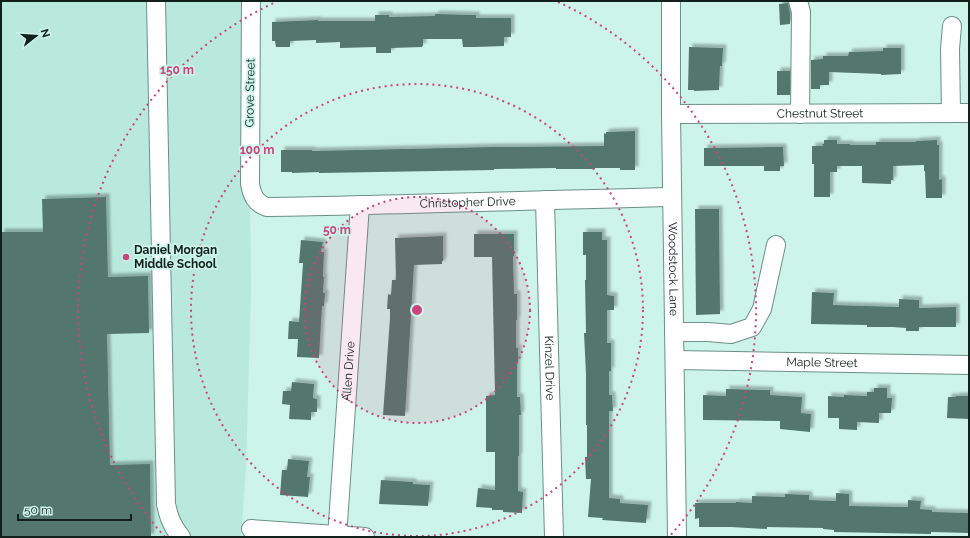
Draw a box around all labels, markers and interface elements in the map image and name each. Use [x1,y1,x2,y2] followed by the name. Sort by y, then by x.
[16,16,56,56] north arrow
[38,27,53,39] text: N
[242,58,258,128] street label: Grove Street
[160,63,194,77] text: 150 m
[777,106,863,121] street label: Chestnut Street
[240,143,274,157] text: 100 m
[419,194,516,211] street label: Christopher Drive
[666,222,681,316] street label: Woodstock Lane
[323,223,351,237] text: 50 m
[134,243,217,271] place label: Daniel Morgan Middle School
[121,252,131,262] marker: Daniel Morgan Middle School
[410,303,424,317] centre of rings
[542,335,557,401] street label: Kinzel Drive
[339,341,358,402] street label: Allen Drive
[786,355,858,370] street label: Maple Street
[18,496,131,522] scale bar
[24,503,52,517] text: 50 m

